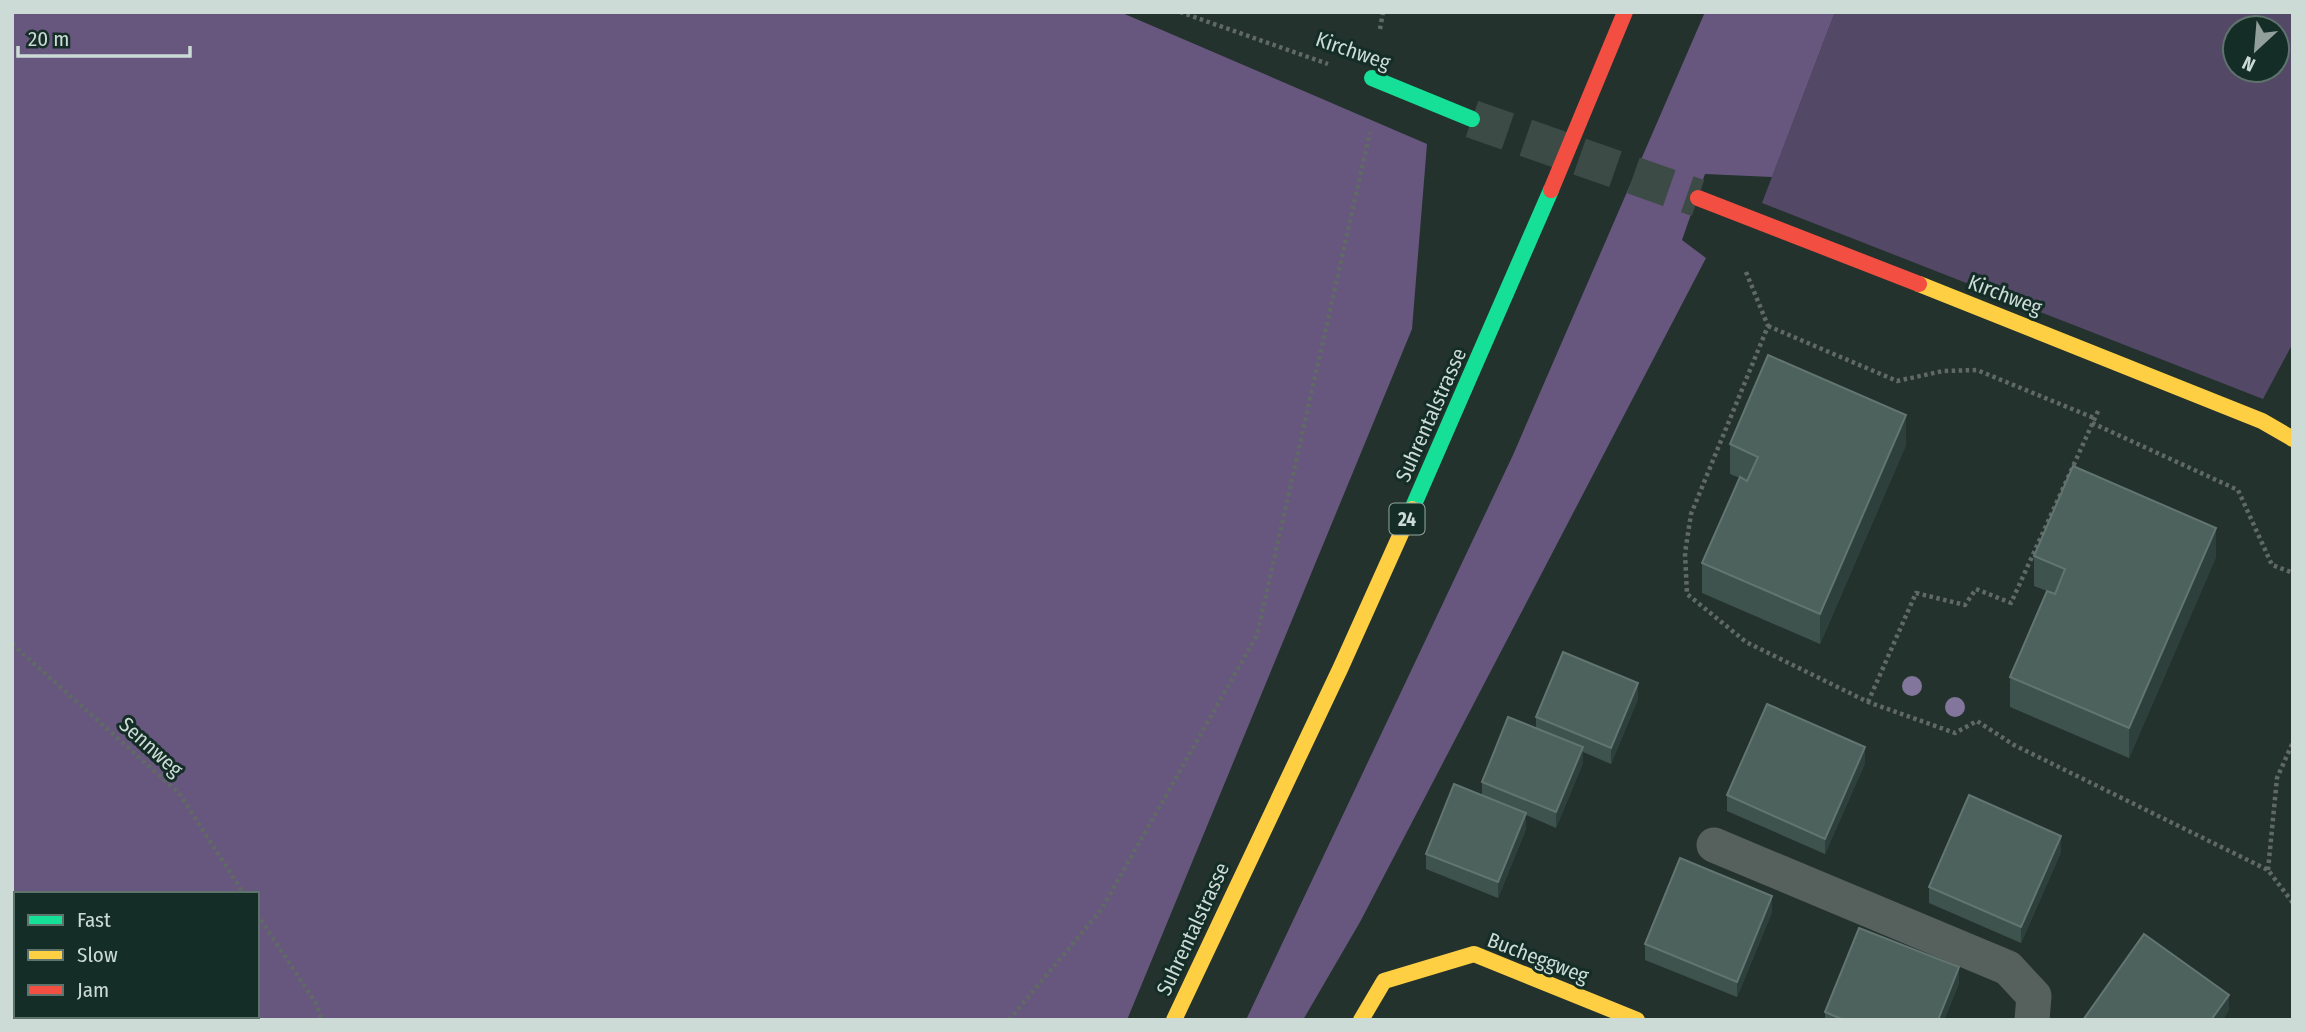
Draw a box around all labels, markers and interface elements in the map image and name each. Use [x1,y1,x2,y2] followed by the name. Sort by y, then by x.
[18,14,189,58] scale bar
[2221,14,2291,84] north arrow
[28,26,69,52] text: 20 m
[1312,26,1394,76] street label: Kirchweg
[2239,51,2259,77] text: N
[1964,269,2046,321] street label: Kirchweg
[1390,344,1472,486] street label: Suhrentalstrasse
[1390,504,1424,534] road number: 24
[114,712,188,782] street label: Sennweg
[1151,858,1235,1000] street label: Suhrentalstrasse
[14,892,259,1018] legend
[77,907,111,933] text: Fast
[1484,927,1593,989] street label: Bucheggweg
[77,942,118,968] text: Slow
[77,977,109,1003] text: Jam

